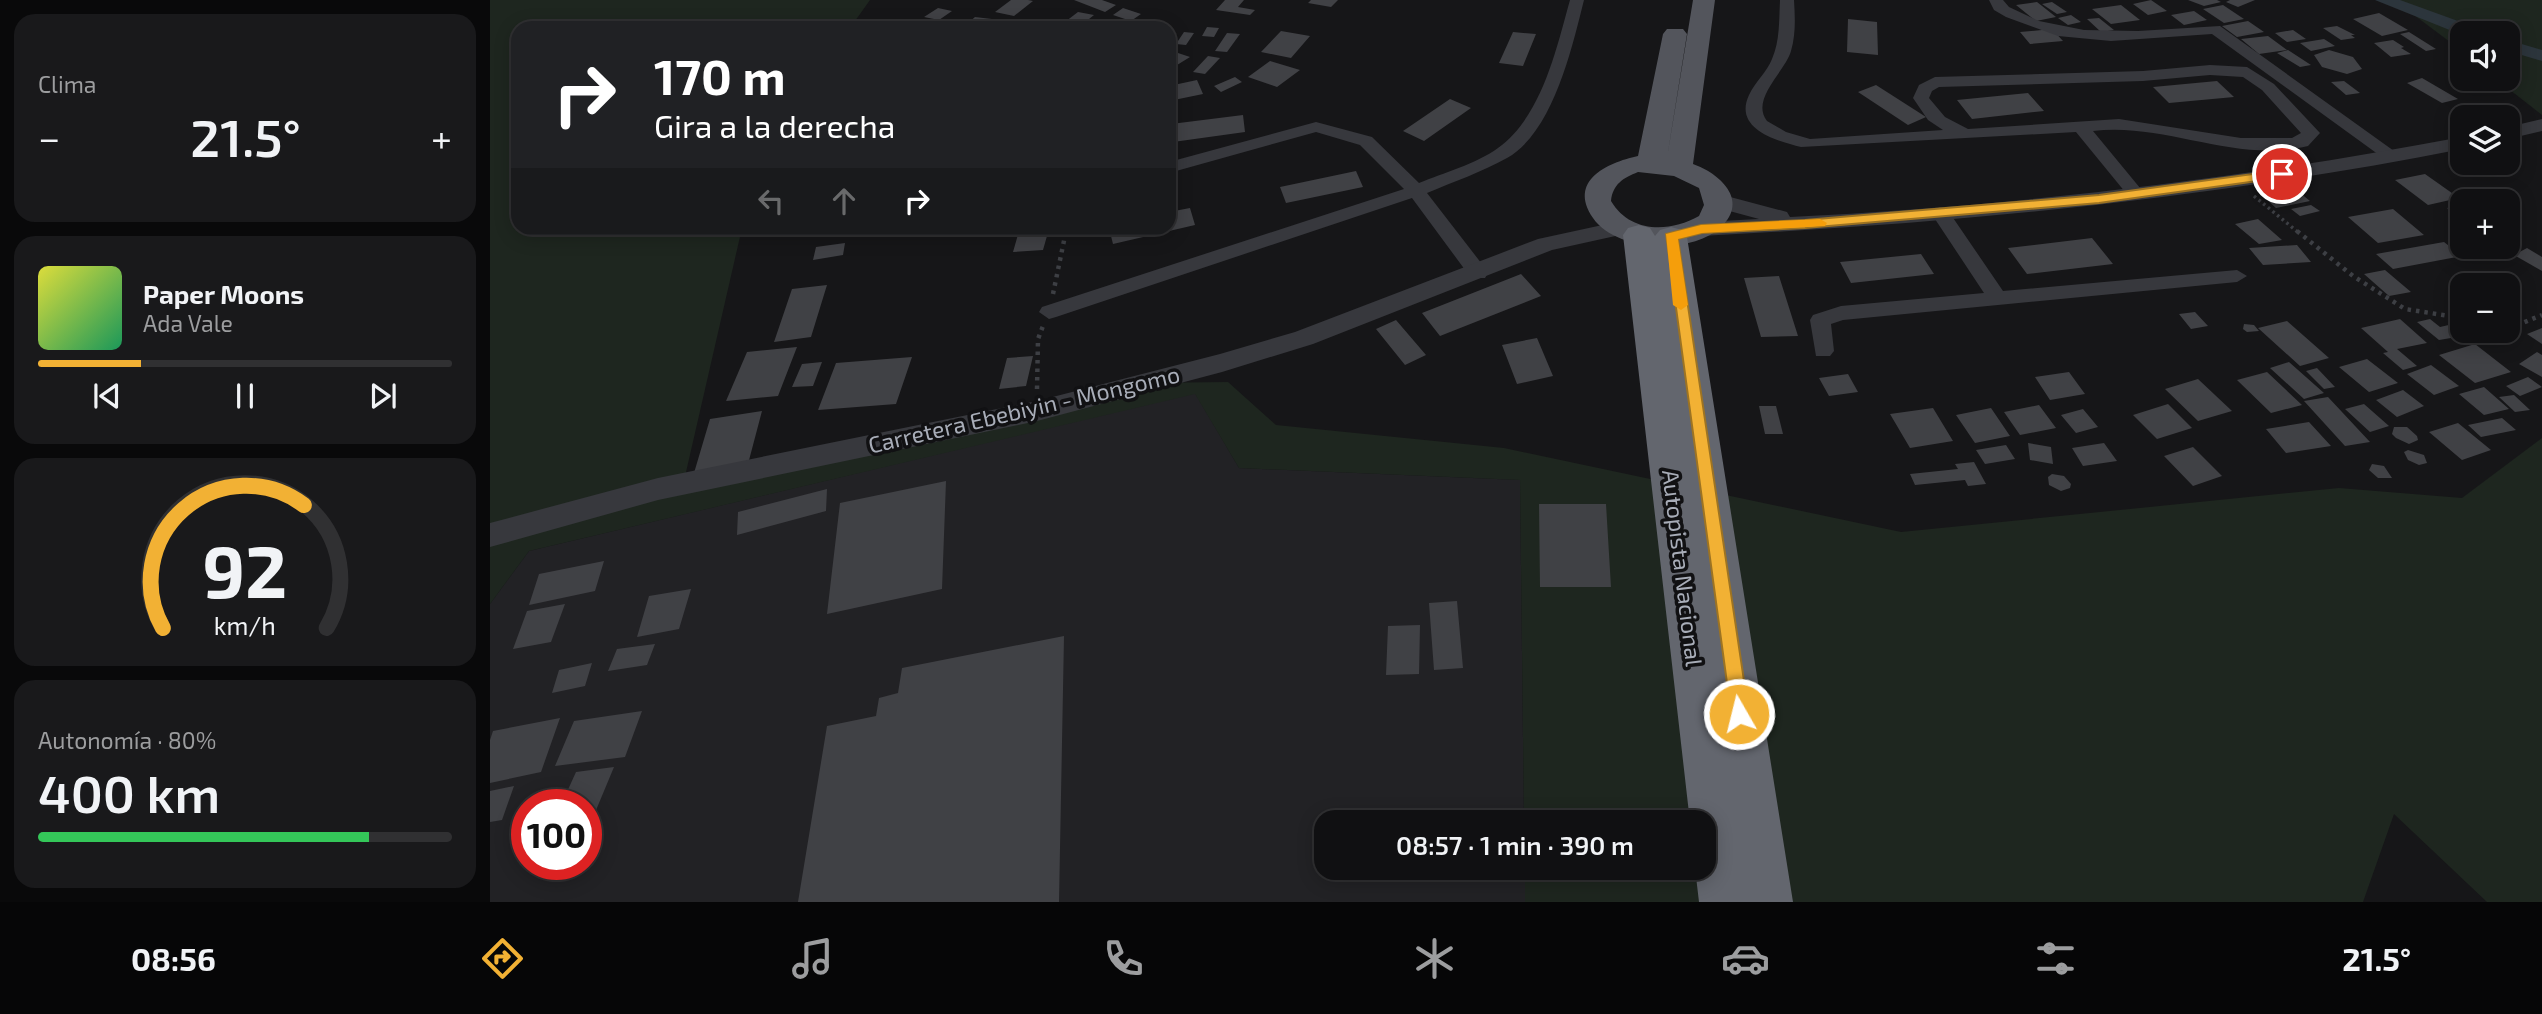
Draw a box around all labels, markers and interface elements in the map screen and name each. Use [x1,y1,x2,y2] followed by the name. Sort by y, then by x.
[2450,21,2520,343] map controls
[2450,21,2520,91] button: sound
[654,46,786,105] text: 170 m
[539,49,630,140] icon: right
[38,70,96,98] text: Clima
[190,105,301,167] text: 21.5°
[2450,105,2520,175] button: layers
[654,106,895,144] text: Gira a la derecha
[38,114,60,160] text: −
[431,114,452,160] text: +
[2252,144,2312,204] pin
[2263,155,2301,193] icon: arrive
[752,182,790,220] icon: left
[825,182,863,220] icon: ahead
[898,182,936,220] icon: right
[2450,189,2520,259] button: +
[2450,273,2520,343] button: −
[143,278,304,309] text: Paper Moons
[143,309,233,337] text: Ada Vale
[865,360,1182,459] street label: Carretera Ebebiyin - Mongomo
[88,377,126,415] icon: previous
[226,377,264,415] icon: pause
[364,377,402,415] icon: next
[1657,468,1709,668] street label: Autopista Nacional
[202,525,288,613] text: 92
[214,610,276,640] text: km/h
[1702,677,1776,751] position arrow
[38,726,216,754] text: Autonomía · 80%
[38,761,220,823] text: 400 km
[511,789,602,880] speed limit sign: 100
[1396,829,1634,860] text: 08:57 · 1 min · 390 m
[478,934,527,983] icon: directions
[788,934,837,983] icon: music
[1099,934,1148,983] icon: phone
[1410,934,1459,983] icon: climate
[1721,934,1770,983] icon: car
[2031,934,2080,983] icon: filters
[131,939,216,977] text: 08:56
[2342,939,2411,977] text: 21.5°

